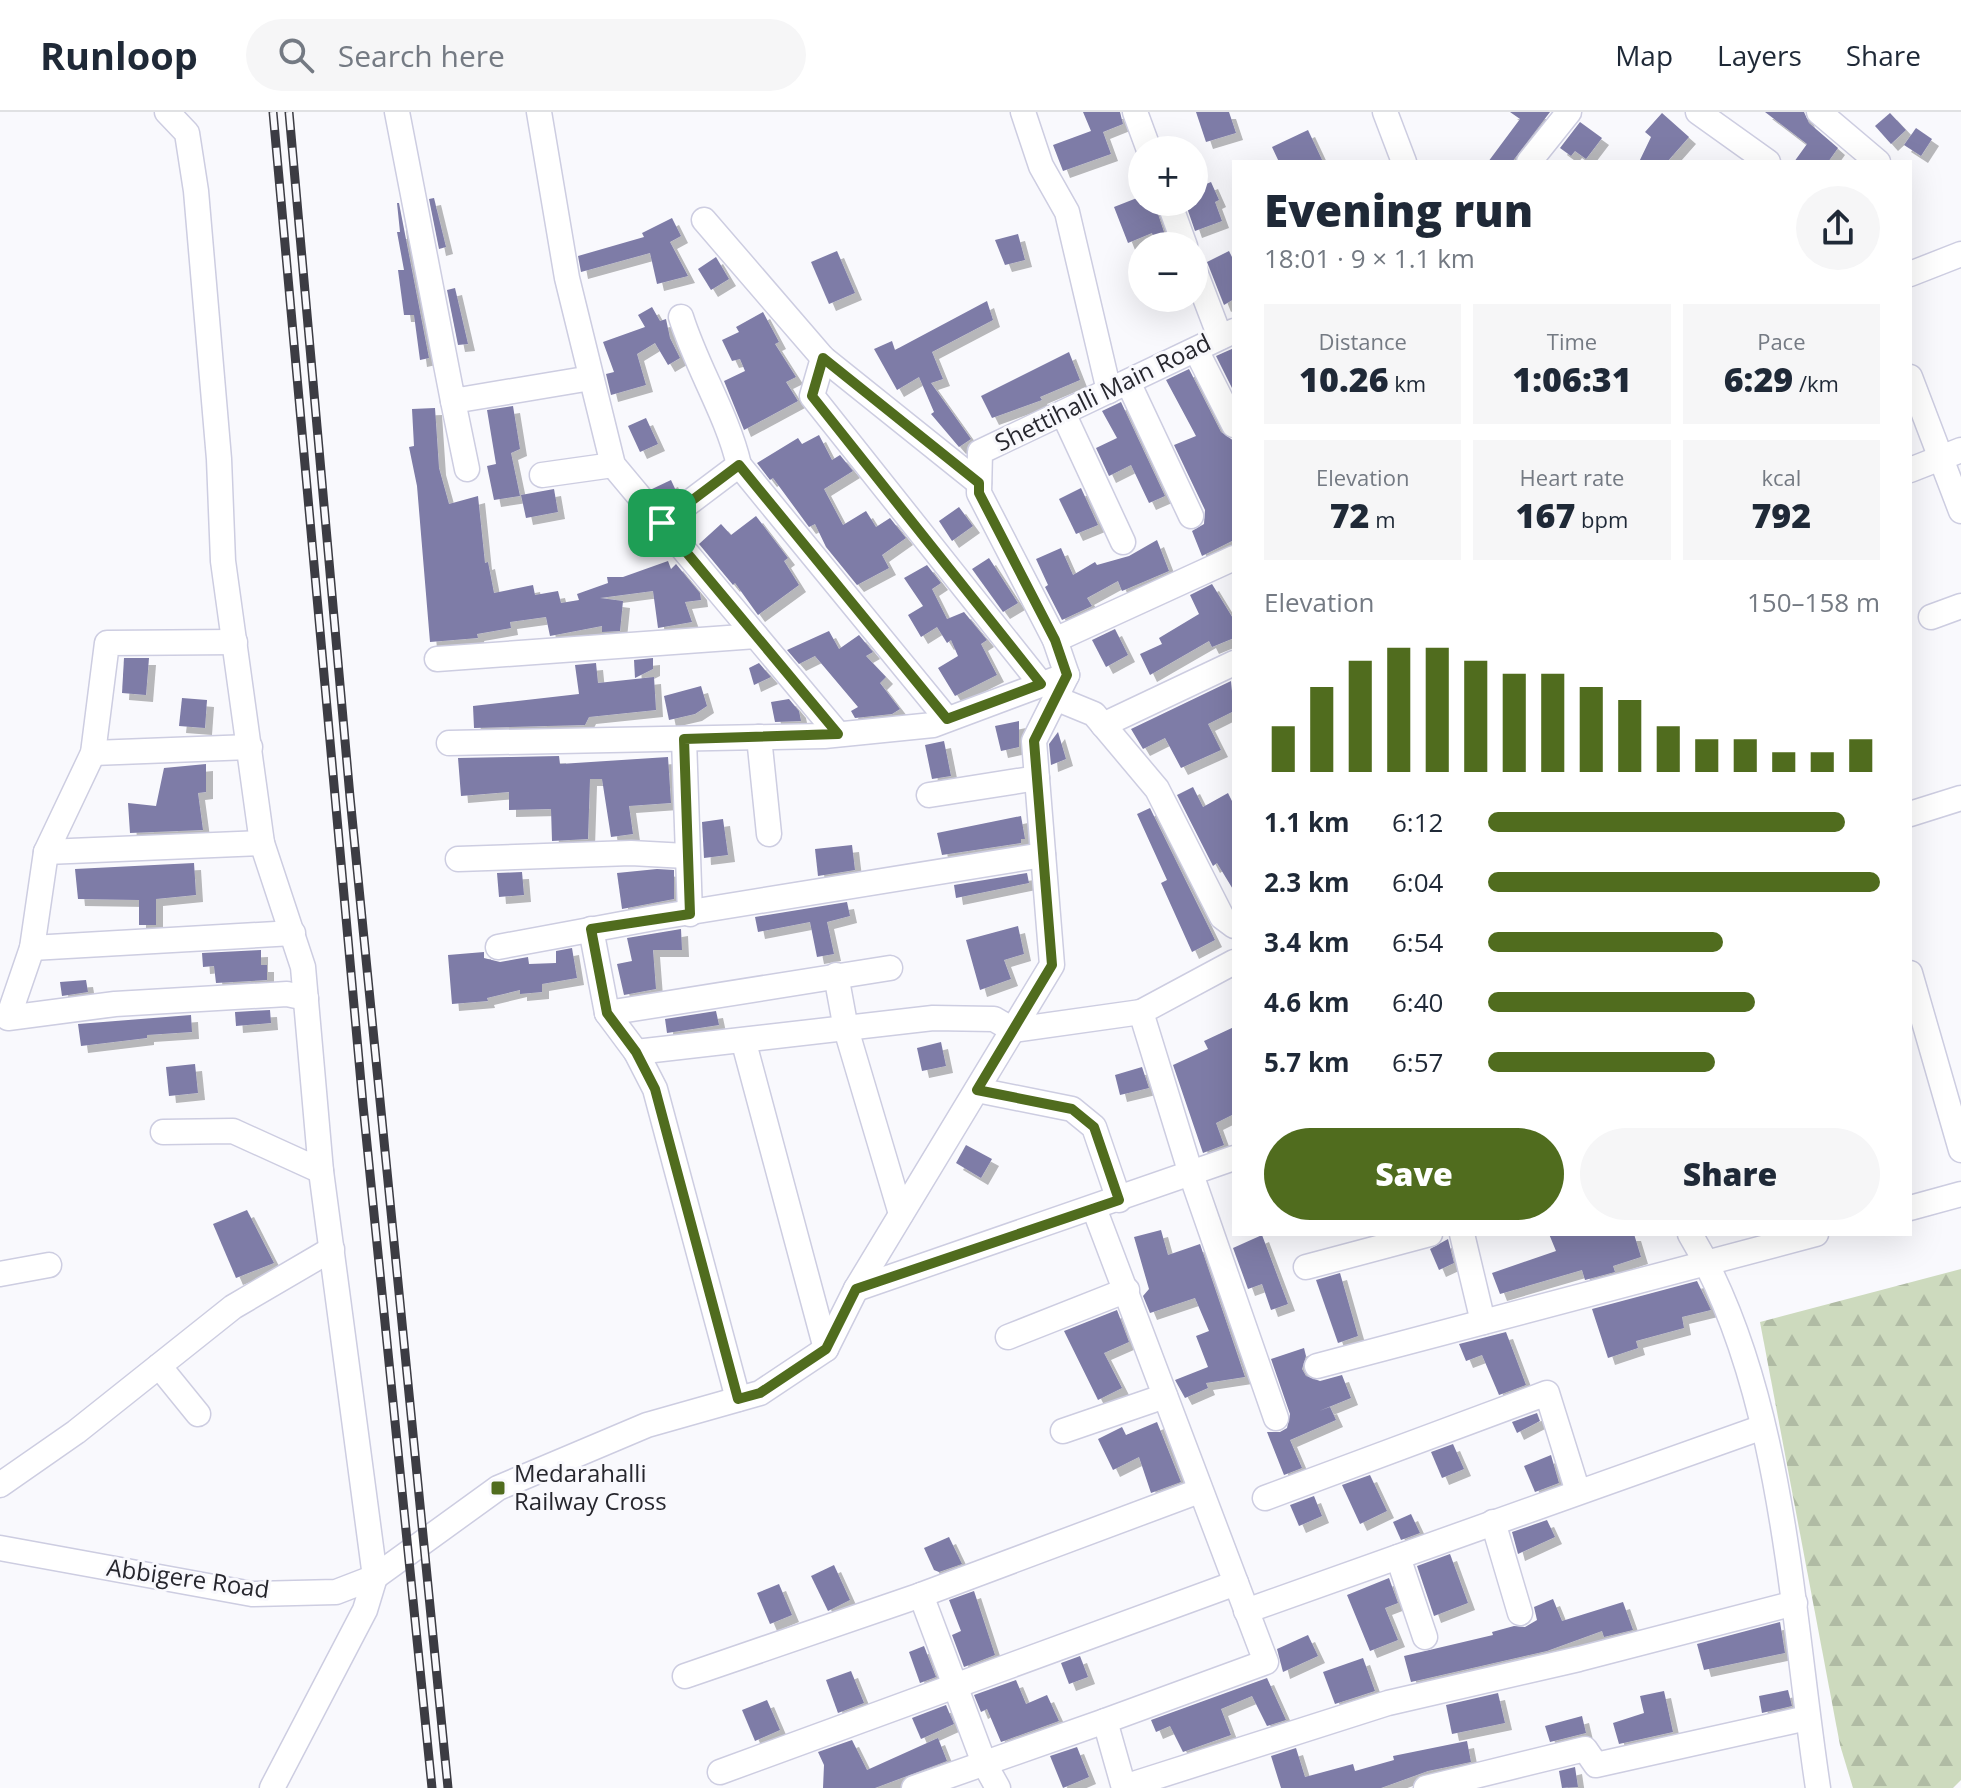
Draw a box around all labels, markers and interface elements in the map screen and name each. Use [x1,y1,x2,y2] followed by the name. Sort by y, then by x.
[246,19,806,91] search box
[40,29,198,81] text: Runloop
[274,33,318,77] icon: search
[338,35,505,76] text: Search here
[1615,36,1673,74] text: Map
[1717,36,1802,74] text: Layers
[1846,36,1921,74] text: Share
[1128,136,1208,312] map controls
[1128,136,1208,216] button: +
[1264,180,1533,240] text: Evening run
[1796,186,1880,270] button: share
[1128,232,1208,312] button: −
[1264,240,1475,276] text: 18:01 · 9 × 1.1 km
[989,325,1216,458] street label: Shettihalli Main Road
[1318,326,1407,356] text: Distance
[1547,326,1597,356] text: Time
[1757,326,1806,356] text: Pace
[1299,356,1389,402] text: 10.26
[1512,356,1632,402] text: 1:06:31
[1724,356,1793,402] text: 6:29
[1389,368,1426,398] text: km
[1793,368,1839,398] text: /km
[1316,462,1409,492] text: Elevation
[1520,462,1624,492] text: Heart rate
[1761,462,1801,492] text: kcal
[628,489,696,557] pin
[1330,492,1370,538] text: 72
[1516,492,1575,538] text: 167
[1751,492,1811,538] text: 792
[640,501,684,545] icon: arrive
[1370,504,1396,534] text: m
[1575,504,1628,534] text: bpm
[1264,584,1374,620] text: Elevation
[1747,584,1880,620] text: 150–158 m
[1264,804,1350,840] text: 1.1 km
[1392,804,1443,840] text: 6:12
[1264,864,1350,900] text: 2.3 km
[1392,864,1443,900] text: 6:04
[1264,924,1350,960] text: 3.4 km
[1392,924,1443,960] text: 6:54
[1264,984,1350,1020] text: 4.6 km
[1392,984,1443,1020] text: 6:40
[1264,1044,1350,1080] text: 5.7 km
[1392,1044,1443,1080] text: 6:57
[1264,1128,1564,1220] button: Save
[1580,1128,1880,1220] button: Share
[514,1456,667,1517] place label: Medarahalli Railway Cross
[489,1479,507,1497] marker: Medarahalli Railway Cross
[105,1550,272,1605] street label: Abbigere Road

